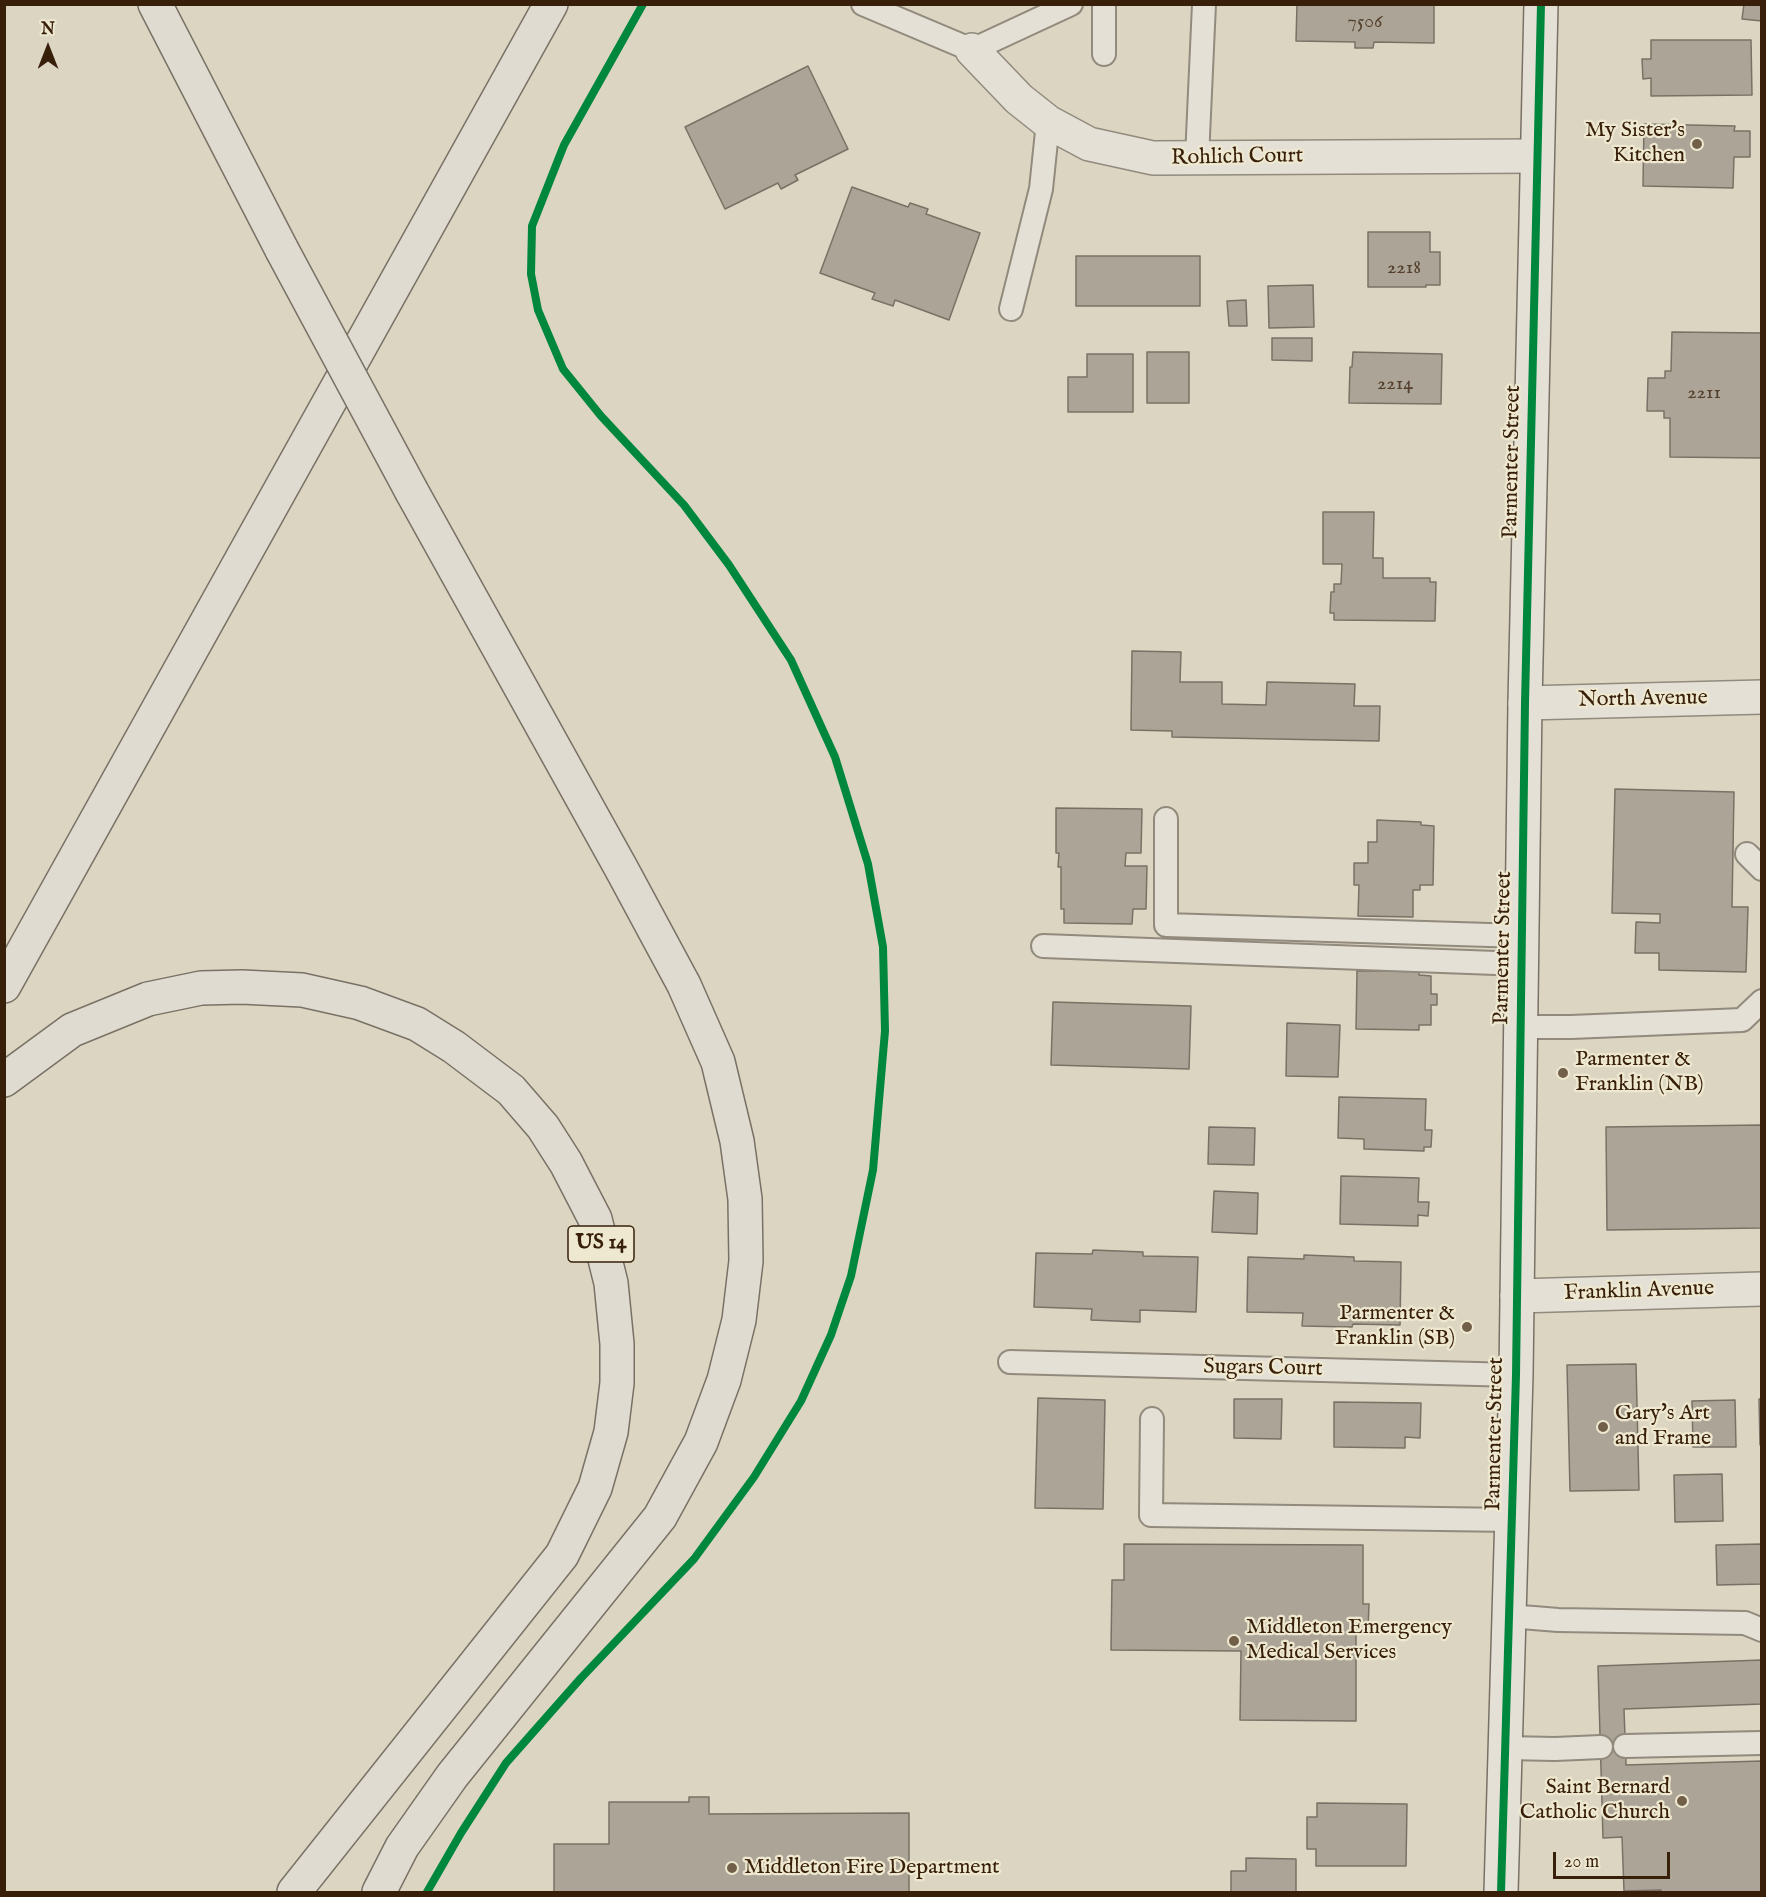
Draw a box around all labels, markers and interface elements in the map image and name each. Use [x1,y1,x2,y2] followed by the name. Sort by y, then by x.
[1348,11,1382,35] house number: 7506
[18,18,78,78] north arrow
[41,20,55,40] text: N
[1585,118,1685,170] place label: My Sister's Kitchen
[1690,137,1704,151] marker: My Sister's Kitchen
[1171,144,1303,172] street label: Rohlich Court
[1387,257,1421,281] house number: 2218
[1377,373,1413,397] house number: 2214
[1687,382,1721,406] house number: 2211
[1498,385,1528,539] street label: Parmenter Street
[1578,686,1708,714] street label: North Avenue
[1489,871,1519,1025] street label: Parmenter Street
[1575,1047,1704,1098] place label: Parmenter & Franklin (NB)
[1556,1066,1570,1080] marker: Parmenter & Franklin (NB)
[568,1226,634,1262] road number: US 14
[1563,1276,1715,1308] street label: Franklin Avenue
[1335,1301,1455,1352] place label: Parmenter & Franklin (SB)
[1460,1320,1474,1334] marker: Parmenter & Franklin (SB)
[1203,1355,1323,1383] street label: Sugars Court
[1481,1357,1511,1511] street label: Parmenter Street
[1615,1401,1711,1452] place label: Gary's Art and Frame
[1596,1420,1610,1434] marker: Gary's Art and Frame
[1246,1615,1452,1666] place label: Middleton Emergency Medical Services
[1227,1634,1241,1648] marker: Middleton Emergency Medical Services
[1520,1775,1670,1826] place label: Saint Bernard Catholic Church
[1675,1794,1689,1808] marker: Saint Bernard Catholic Church
[1556,1840,1673,1878] scale bar
[1564,1851,1599,1874] text: 20 m
[744,1855,1000,1881] place label: Middleton Fire Department
[725,1861,739,1875] marker: Middleton Fire Department

